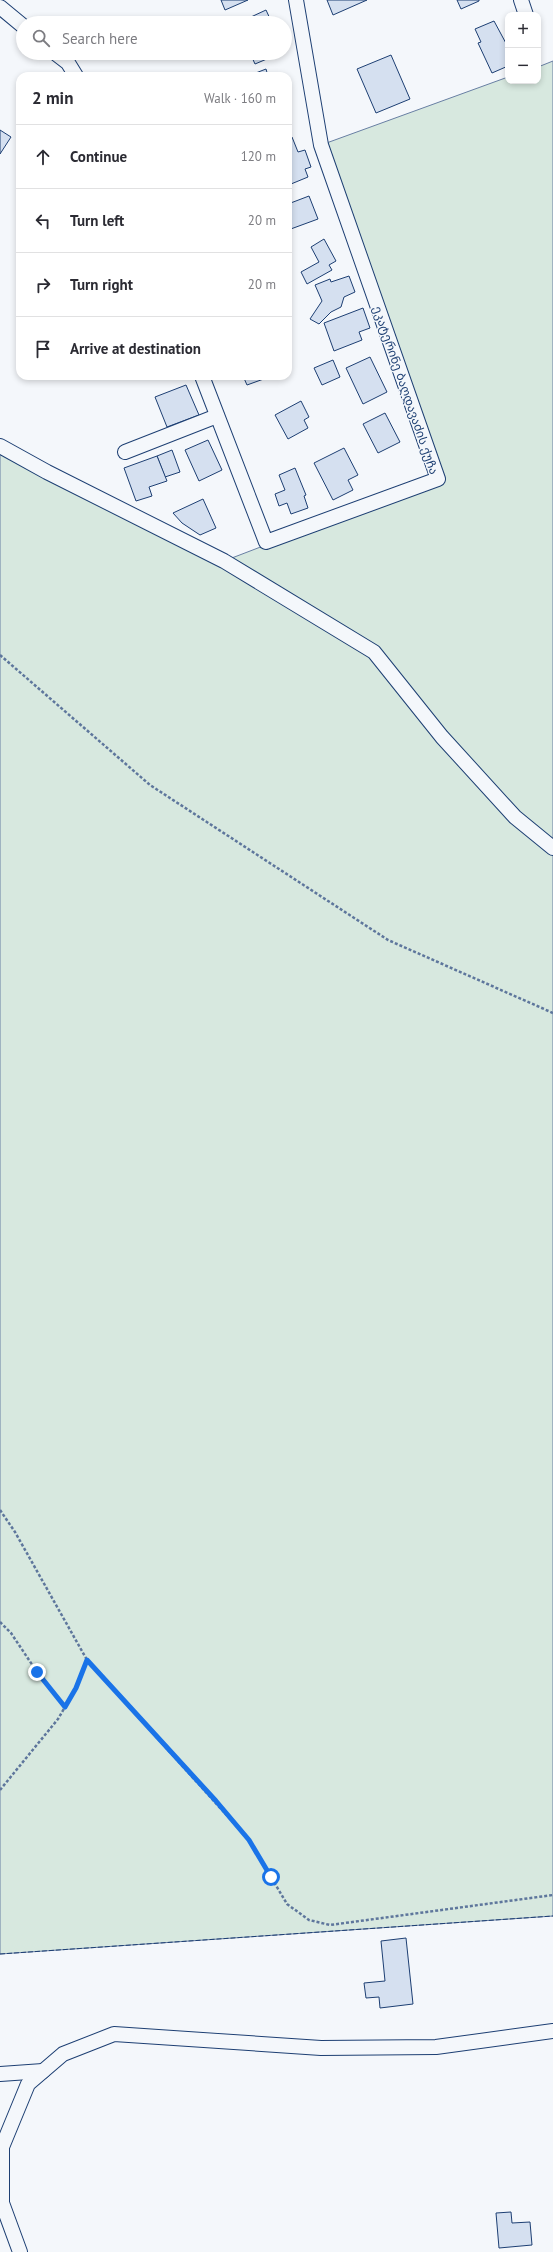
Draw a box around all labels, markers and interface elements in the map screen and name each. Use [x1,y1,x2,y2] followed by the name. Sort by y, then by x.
[505,12,541,84] map controls
[505,12,541,48] button: +
[16,16,292,60] search box
[30,27,52,49] icon: search
[62,29,138,48] text: Search here
[505,48,541,84] button: −
[32,87,73,109] text: 2 min
[204,90,276,107] text: Walk · 160 m
[32,146,54,168] icon: ahead
[70,147,127,166] text: Continue
[241,148,276,165] text: 120 m
[32,210,54,232] icon: left
[70,211,124,230] text: Turn left
[248,212,276,229] text: 20 m
[32,274,54,296] icon: right
[70,275,133,294] text: Turn right
[248,276,276,293] text: 20 m
[369,304,442,476] street label: ეკატერინე ბაღდავაძის ქუჩა
[32,338,54,360] icon: arrive
[70,339,201,358] text: Arrive at destination
[28,1663,46,1681] route end
[262,1868,280,1886] route start

